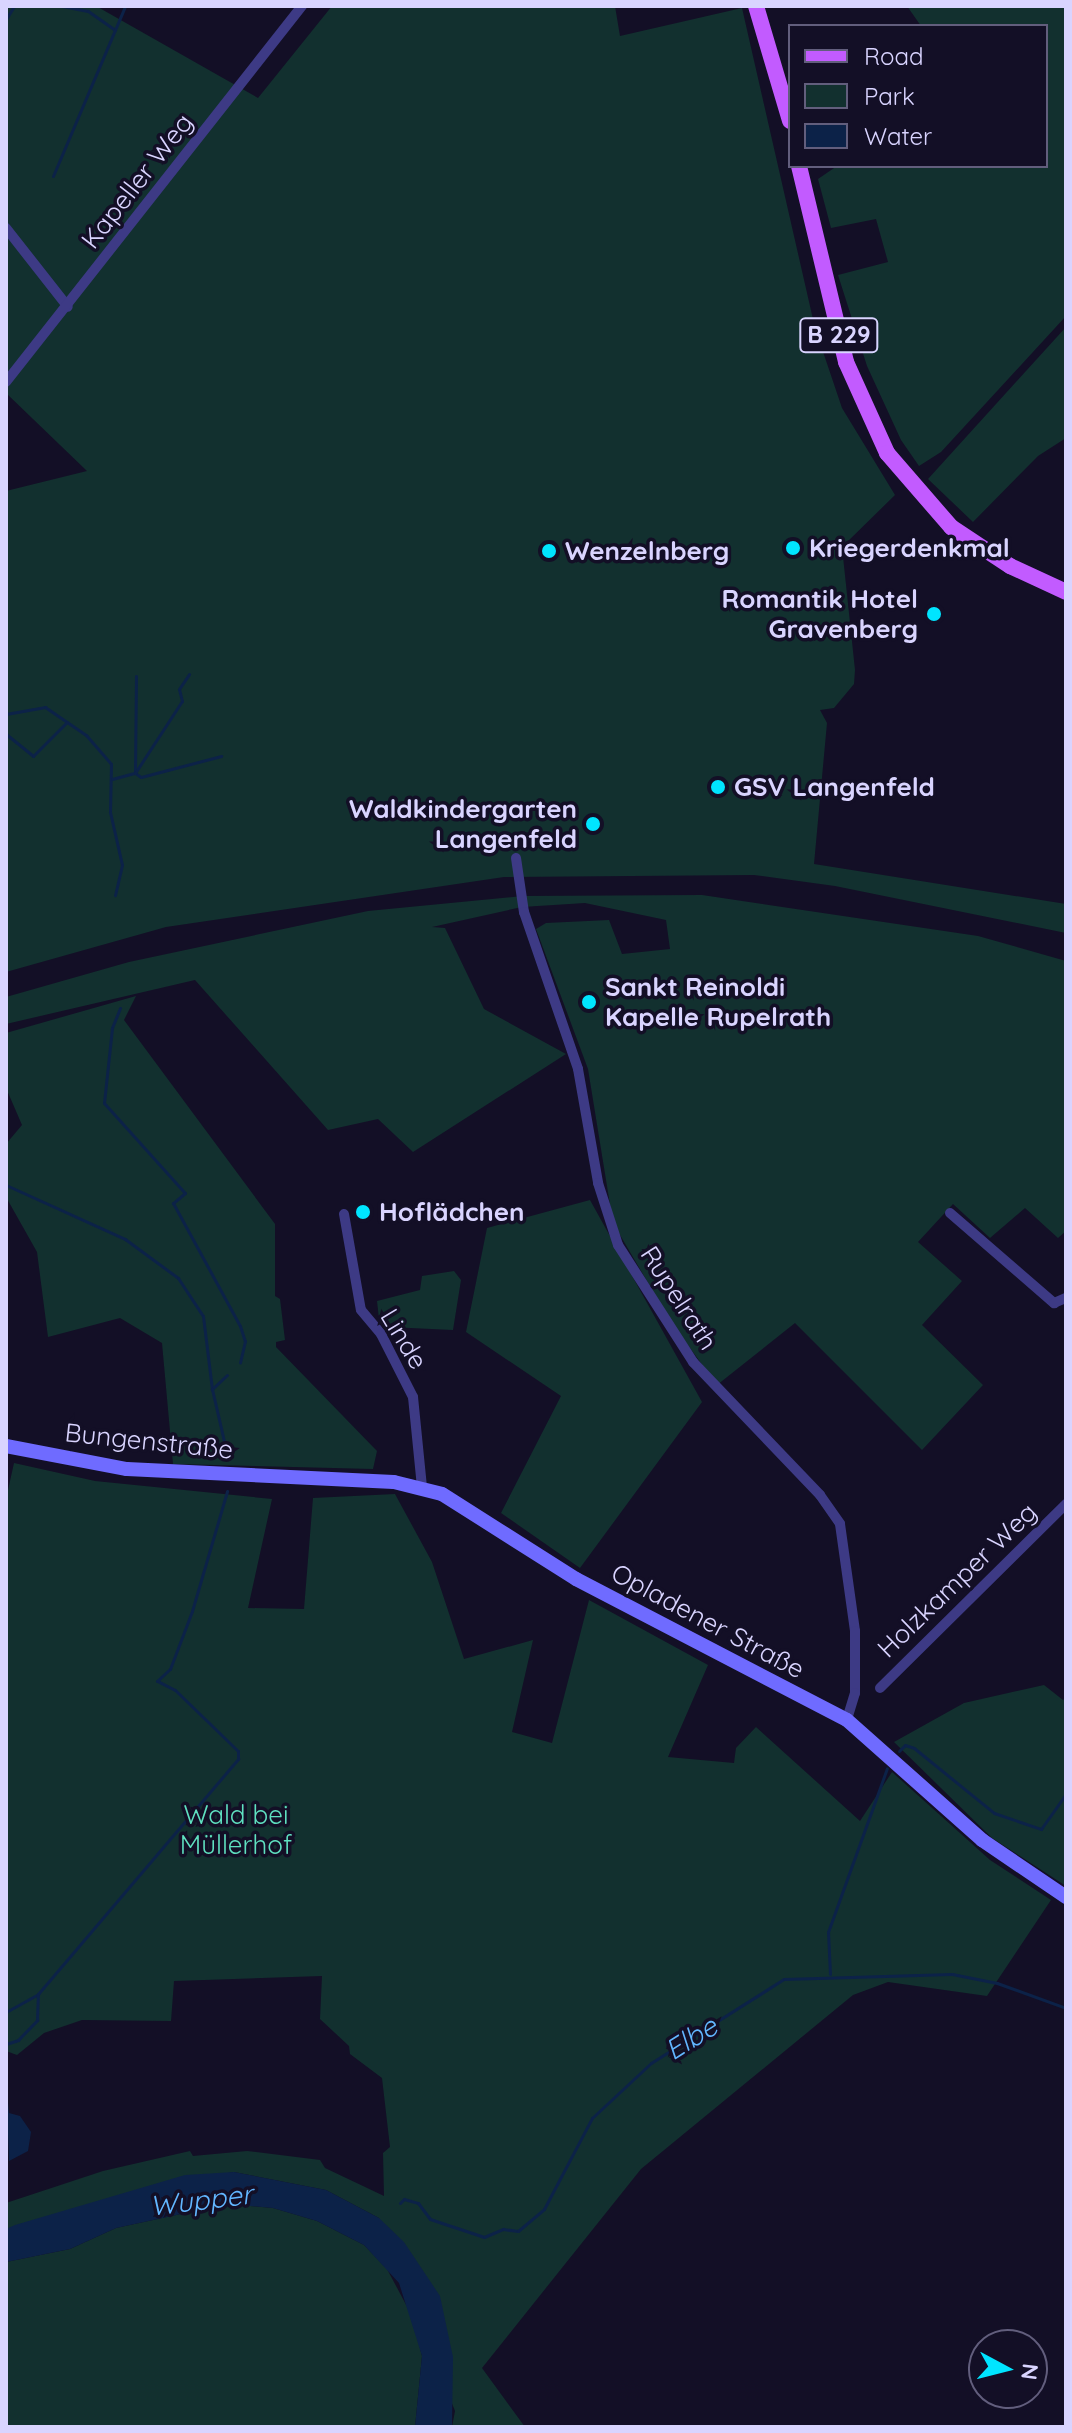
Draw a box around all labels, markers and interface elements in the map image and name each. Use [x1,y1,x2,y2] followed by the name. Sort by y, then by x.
[788,24,1048,168] legend
[864,41,924,71] text: Road
[864,81,915,111] text: Park
[75,107,199,255] street label: Kapeller Weg
[864,121,932,151] text: Water
[799,315,879,355] road number: B 229
[809,532,1010,564] place label: Kriegerdenkmal
[565,535,729,567] place label: Wenzelnberg
[784,539,802,557] marker: Kriegerdenkmal
[540,542,558,560] marker: Wenzelnberg
[722,583,918,644] place label: Romantik Hotel Gravenberg
[925,605,943,623] marker: Romantik Hotel Gravenberg
[734,771,935,803] place label: GSV Langenfeld
[709,778,727,796] marker: GSV Langenfeld
[349,793,577,854] place label: Waldkindergarten Langenfeld
[584,815,602,833] marker: Waldkindergarten Langenfeld
[605,971,831,1032] place label: Sankt Reinoldi Kapelle Rupelrath
[580,993,598,1011] marker: Sankt Reinoldi Kapelle Rupelrath
[379,1196,525,1228] place label: Hoflädchen
[354,1203,372,1221] marker: Hoflädchen
[634,1240,724,1356] street label: Rupelrath
[374,1303,434,1375] street label: Linde
[63,1417,235,1465] street label: Bungenstraße
[871,1496,1043,1664] street label: Holzkamper Weg
[606,1557,810,1685] street label: Opladener Straße
[180,1799,292,1860] park label: Wald bei Müllerhof
[659,2009,723,2067] water label: Elbe
[148,2177,254,2223] water label: Wupper
[968,2329,1048,2409] north arrow
[1015,2362,1045,2381] text: N

